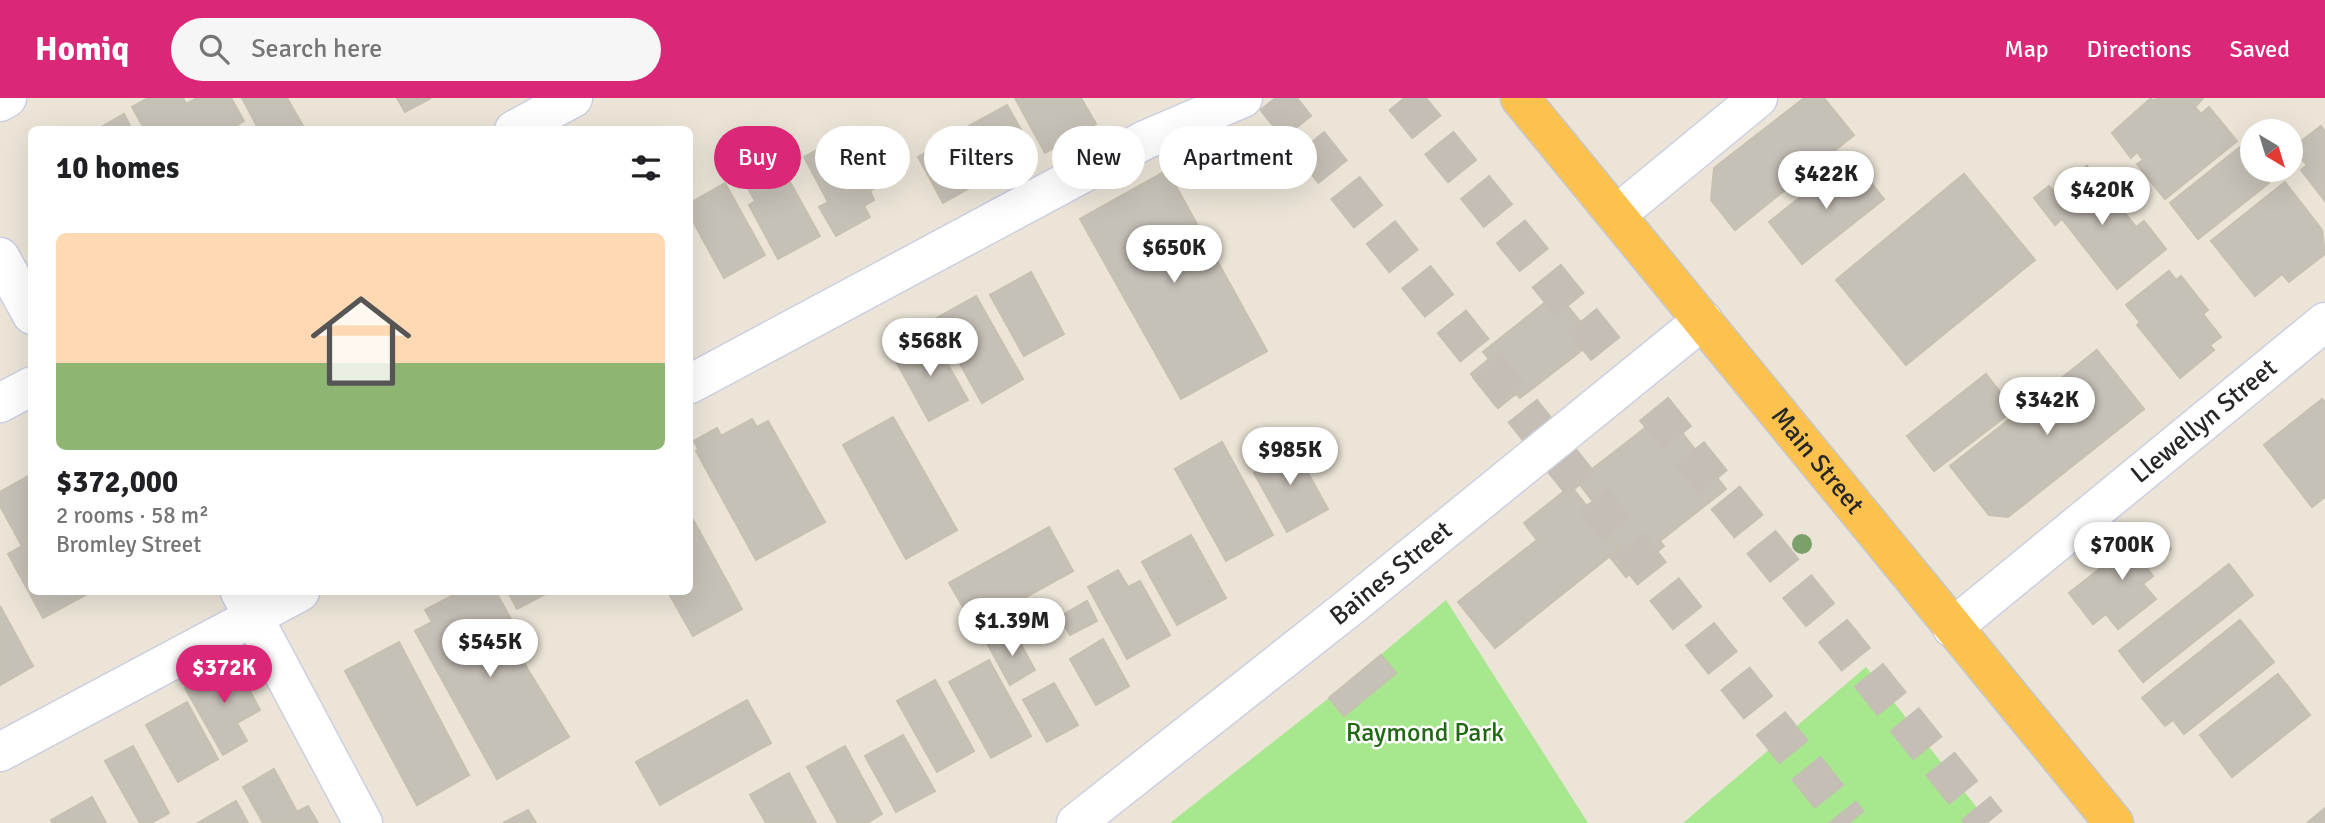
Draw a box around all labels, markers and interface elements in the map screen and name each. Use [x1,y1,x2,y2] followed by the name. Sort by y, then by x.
[171,18,661,81] search box
[35,29,129,70] text: Homiq
[195,30,233,68] icon: search
[251,33,382,65] text: Search here
[2004,34,2049,64] text: Map
[2087,34,2192,64] text: Directions
[2230,34,2290,64] text: Saved
[2240,119,2303,182] north arrow
[2240,119,2303,182] map controls
[714,126,801,189] chip: Buy
[815,126,910,189] chip: Rent
[924,126,1038,189] chip: Filters
[1052,126,1145,189] chip: New
[1159,126,1317,189] chip: Apartment
[627,149,665,187] icon: filters
[56,150,179,187] text: 10 homes
[1777,152,1875,211] pin: $422K
[1794,159,1858,188] text: $422K
[2053,167,2151,227] pin: $420K
[2070,175,2134,204] text: $420K
[1125,226,1223,285] pin: $650K
[1142,233,1206,262] text: $650K
[298,278,424,404] icon: home
[881,318,979,378] pin: $568K
[898,326,962,355] text: $568K
[2125,352,2284,490] street label: Llewellyn Street
[1998,378,2096,437] pin: $342K
[2015,385,2079,414] text: $342K
[1764,401,1870,521] street label: Main Street
[1241,428,1339,487] pin: $985K
[1258,435,1322,464] text: $985K
[56,464,178,501] text: $372,000
[56,501,209,530] text: 2 rooms · 58 m²
[1324,514,1459,632] street label: Baines Street
[2073,522,2171,582] pin: $700K
[56,530,201,559] text: Bromley Street
[2090,530,2154,559] text: $700K
[955,598,1069,658] pin: $1.39M
[974,606,1050,635] text: $1.39M
[441,620,539,679] pin: $545K
[458,627,522,656] text: $545K
[175,646,273,705] pin: $372K
[192,653,256,682] text: $372K
[1346,717,1504,749] park label: Raymond Park

